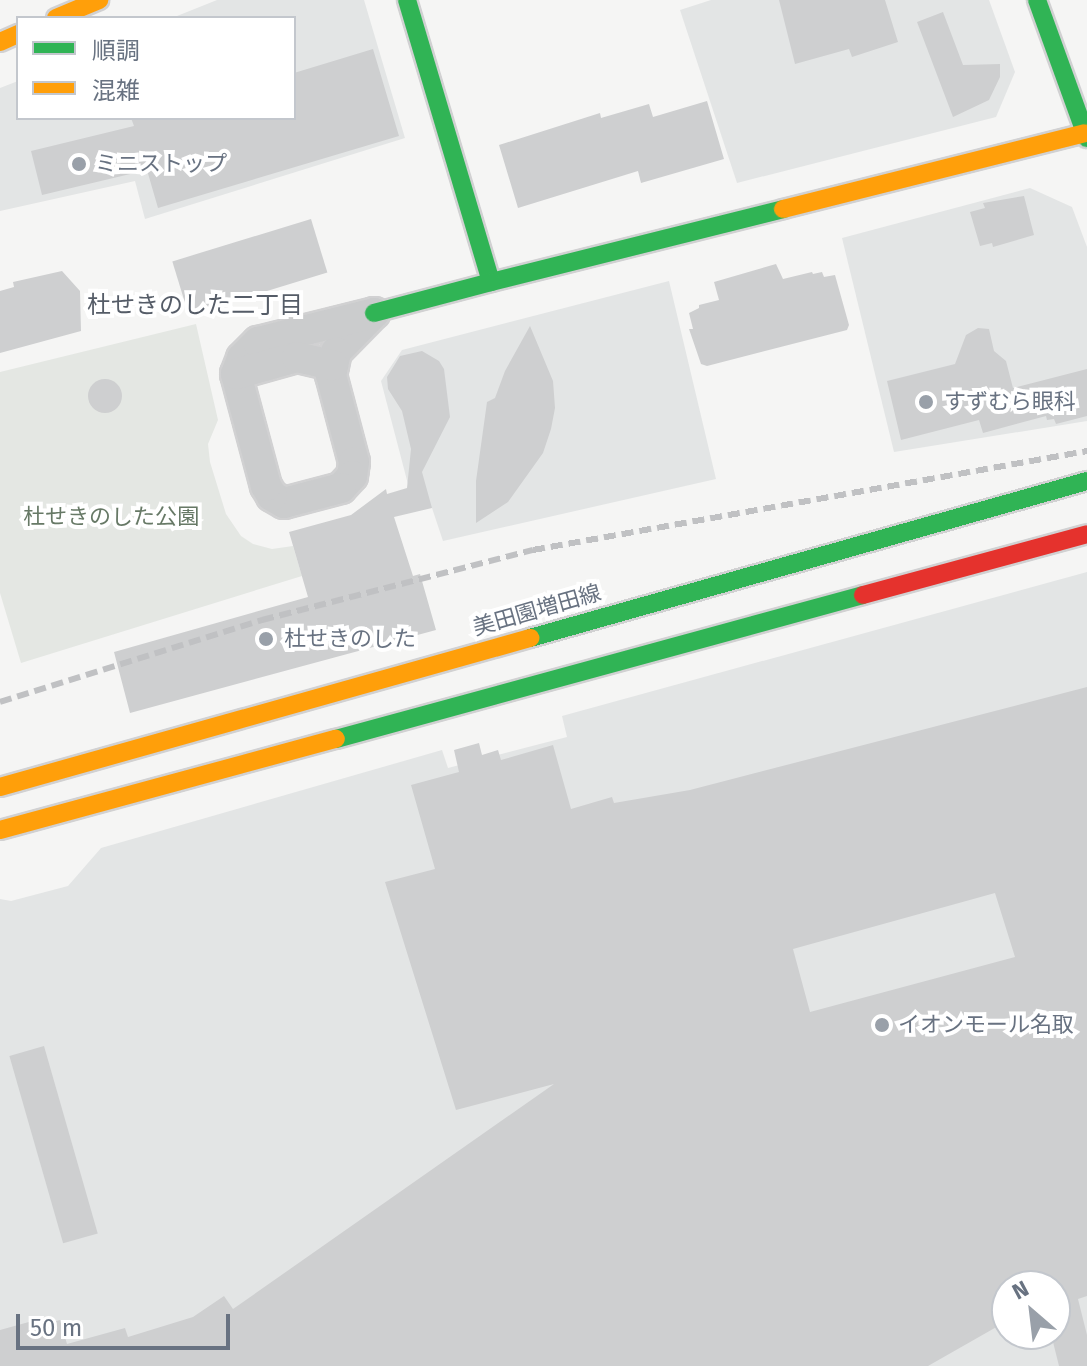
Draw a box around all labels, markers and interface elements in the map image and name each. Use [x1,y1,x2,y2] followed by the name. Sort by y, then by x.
[16,16,296,120] legend
[92,37,140,65] text: 順調
[92,77,140,105] text: 混雑
[95,151,227,177] place label: ミニストップ
[70,155,88,173] marker: ミニストップ
[87,292,303,320] district label: 杜せきのした二丁目
[944,389,1076,415] place label: すずむら眼科
[915,391,937,413] marker: すずむら眼科
[23,504,199,530] park label: 杜せきのした公園
[470,579,604,641] street label: 美田園増田線
[284,626,416,652] place label: 杜せきのした
[255,628,277,650] marker: 杜せきのした
[898,1012,1074,1038] place label: イオンモール名取
[873,1016,891,1034] marker: イオンモール名取
[991,1270,1071,1350] north arrow
[1008,1275,1033,1305] text: N
[20,1298,234,1348] scale bar
[30,1314,82,1342] text: 50 m

